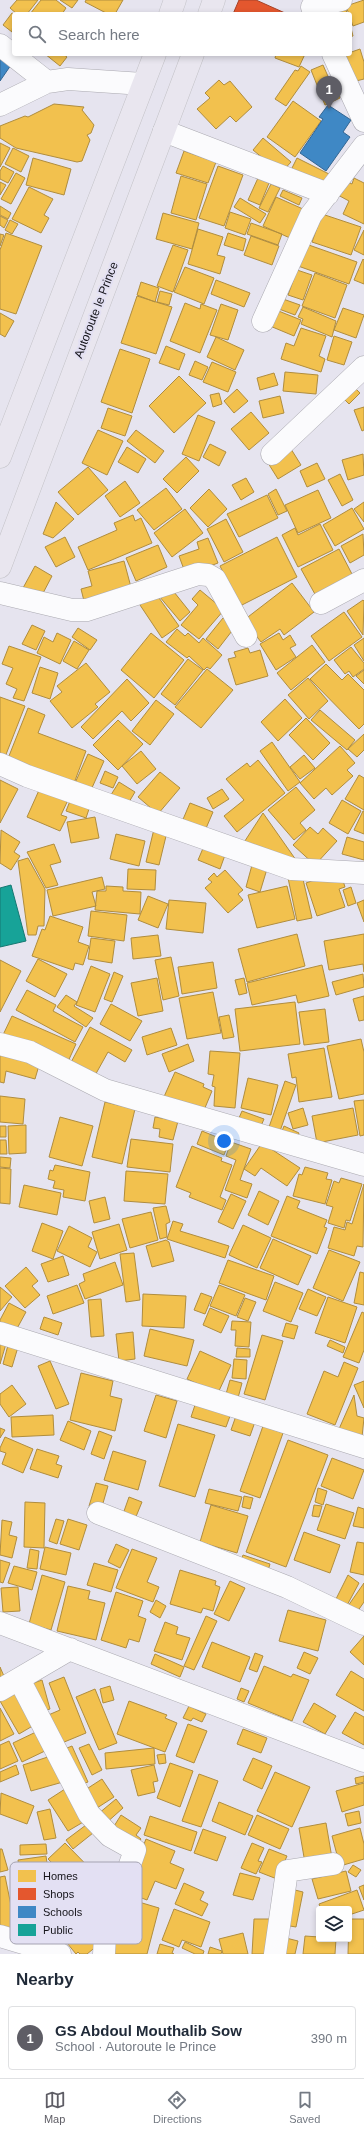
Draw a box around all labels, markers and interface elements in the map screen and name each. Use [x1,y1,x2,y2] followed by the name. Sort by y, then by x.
[12,12,352,56] search box
[26,23,48,45] icon: search
[58,26,140,43] text: Search here
[316,76,342,109] pin: 1
[71,260,121,360] street label: Autoroute le Prince
[214,1131,234,1151] your location
[10,1862,142,1944] legend
[43,1870,78,1882] text: Homes
[43,1888,75,1900] text: Shops
[43,1906,83,1918] text: Schools
[316,1906,352,1942] map controls
[316,1906,352,1942] button: layers
[43,1924,73,1936] text: Public
[16,1970,74,1989] text: Nearby
[55,2022,242,2039] text: GS Abdoul Mouthalib Sow
[26,2031,34,2046] text: 1
[311,2031,347,2046] text: 390 m
[55,2039,216,2054] text: School · Autoroute le Prince
[44,2089,66,2125] tab: Map
[153,2089,202,2125] tab: Directions
[289,2089,320,2125] tab: Saved

